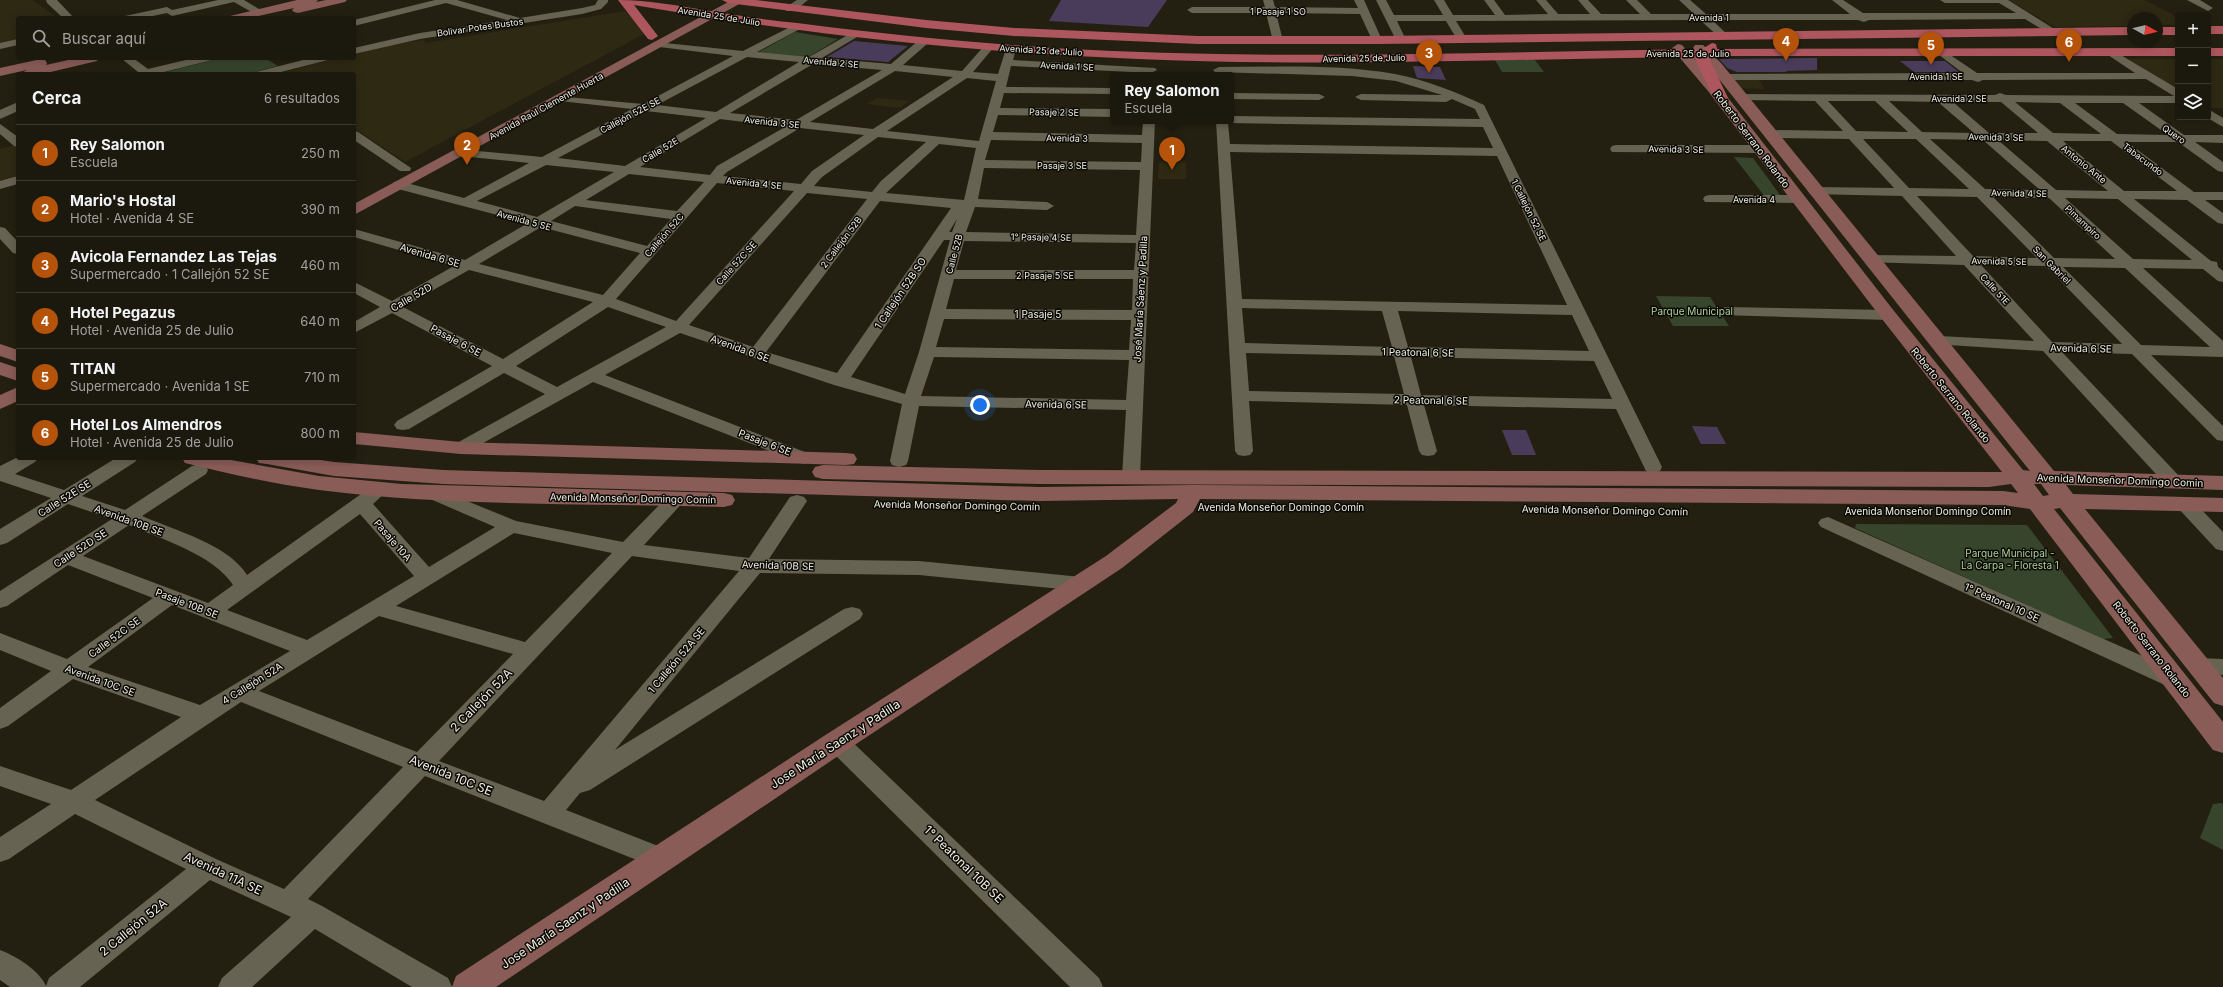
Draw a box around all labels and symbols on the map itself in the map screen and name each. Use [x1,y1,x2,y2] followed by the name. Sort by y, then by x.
[677,4,761,28] street label: Avenida 25 de Julio
[1250,6,1306,17] street label: 1 Pasaje 1 SO
[1689,12,1729,23] street label: Avenida 1
[2127,12,2163,48] north arrow
[436,15,524,39] street label: Bolivar Potes Bustos
[1773,28,1799,61] pin: 4
[2056,29,2082,62] pin: 6
[1918,32,1944,65] pin: 5
[1416,40,1442,73] pin: 3
[999,42,1083,58] street label: Avenida 25 de Julio
[1646,48,1730,59] street label: Avenida 25 de Julio
[1322,52,1406,64] street label: Avenida 25 de Julio
[803,54,859,70] street label: Avenida 2 SE
[1040,59,1094,73] street label: Avenida 1 SE
[487,70,605,142] street label: Avenida Raúl Clemente Huerta
[1909,71,1963,82] street label: Avenida 1 SE
[1711,88,1793,190] street label: Roberto Serrano Rolando
[1931,93,1987,104] street label: Avenida 2 SE
[598,94,662,136] street label: Callejón 52E SE
[1029,106,1079,118] street label: Pasaje 2 SE
[744,114,800,130] street label: Avenida 3 SE
[2160,122,2188,146] street label: Quero
[1968,131,2024,143] street label: Avenida 3 SE
[454,132,480,165] pin: 2
[1046,132,1088,144] street label: Avenida 3
[640,135,680,165] street label: Calle 52E
[1159,137,1185,170] pin: 1
[2121,140,2165,178] street label: Tabacundo
[2059,142,2109,186] street label: Antonio Ante
[1648,143,1704,155] street label: Avenida 3 SE
[1037,160,1087,171] street label: Pasaje 3 SE
[726,175,782,191] street label: Avenida 4 SE
[1509,177,1549,243] street label: 1 Callejón 52 SE
[1991,187,2047,199] street label: Avenida 4 SE
[1733,194,1775,205] street label: Avenida 4
[2063,203,2103,241] street label: Pimampiro
[496,208,552,232] street label: Avenida 5 SE
[642,211,686,259] street label: Callejón 52C
[818,214,864,270] street label: 2 Callejón 52B
[1011,231,1071,243] street label: 1° Pasaje 4 SE
[943,233,965,275] street label: Calle 52B
[1131,235,1149,363] street label: José María Sáenz y Padilla
[714,239,758,287] street label: Calle 52C SE
[399,241,461,269] street label: Avenida 6 SE
[2031,244,2073,286] street label: San Gabriel
[872,255,928,331] street label: 1 Callejón 52B SO
[1971,255,2027,267] street label: Avenida 5 SE
[1016,270,1074,281] street label: 2 Pasaje 5 SE
[1978,271,2012,307] street label: Calle 51E
[388,280,434,314] street label: Calle 52D
[1651,305,1733,317] park label: Parque Municipal
[1015,308,1061,320] street label: 1 Pasaje 5
[429,322,483,358] street label: Pasaje 6 SE
[709,332,771,364] street label: Avenida 6 SE
[2050,341,2112,355] street label: Avenida 6 SE
[1382,345,1454,359] street label: 1 Peatonal 6 SE
[1909,345,1993,445] street label: Roberto Serrano Rolando
[1394,393,1468,407] street label: 2 Peatonal 6 SE
[970,395,990,415] your location
[1025,397,1087,411] street label: Avenida 6 SE
[737,426,793,458] street label: Pasaje 6 SE
[2037,471,2204,489] street label: Avenida Monseñor Domingo Comin
[35,477,93,519] street label: Calle 52E SE
[550,491,716,505] street label: Avenida Monseñor Domingo Comín
[874,498,1040,512] street label: Avenida Monseñor Domingo Comín
[1198,501,1364,513] street label: Avenida Monseñor Domingo Comín
[93,502,165,538] street label: Avenida 10B SE
[1522,503,1688,517] street label: Avenida Monseñor Domingo Comín
[1845,505,2011,517] street label: Avenida Monseñor Domingo Comín
[372,517,414,563] street label: Pasaje 10A
[51,526,109,570] street label: Calle 52D SE
[1961,547,2059,571] park label: Parque Municipal - La Carpa - Floresta 1
[742,558,814,572] street label: Avenida 10B SE
[1963,580,2041,624] street label: 1° Peatonal 10 SE
[154,586,220,620] street label: Pasaje 10B SE
[2111,599,2193,699] street label: Roberto Serrano Rolando
[86,614,142,660] street label: Calle 52C SE
[645,625,707,695] street label: 1 Callejón 52A SE
[220,660,285,706] street label: 4 Callejón 52A
[64,662,136,698] street label: Avenida 10C SE
[447,665,515,735] street label: 2 Callejón 52A
[767,696,903,792] street label: Jose María Saenz y Padilla
[407,752,495,798] street label: Avenida 10C SE
[921,822,1007,906] street label: 1° Peatonal 10B SE
[181,848,265,898] street label: Avenida 11A SE
[498,874,632,972] street label: Jose María Saenz y Padilla
[96,895,170,959] street label: 2 Callejón 52A

